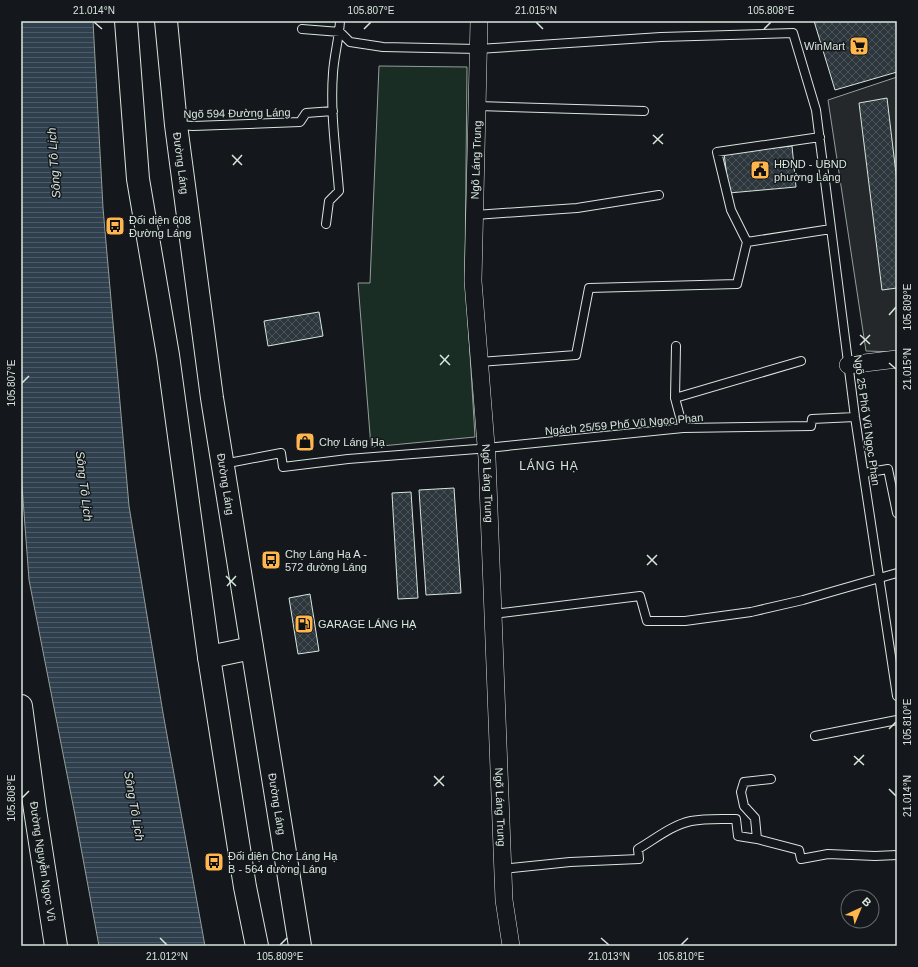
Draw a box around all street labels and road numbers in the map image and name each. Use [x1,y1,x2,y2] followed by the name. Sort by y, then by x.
[183,106,291,120] street label: Ngõ 594 Đường Láng
[469,120,483,200] street label: Ngõ Láng Trung
[171,131,191,195] street label: Đường Láng
[852,354,882,486] street label: Ngõ 25 Phố Vũ Ngọc Phan
[544,411,704,437] street label: Ngách 25/59 Phố Vũ Ngọc Phan
[480,443,495,523] street label: Ngõ Láng Trung
[215,452,237,516] street label: Đường Láng
[493,767,508,847] street label: Ngõ Láng Trung
[266,772,288,836] street label: Đường Láng
[28,801,58,922] street label: Đường Nguyễn Ngọc Vũ

